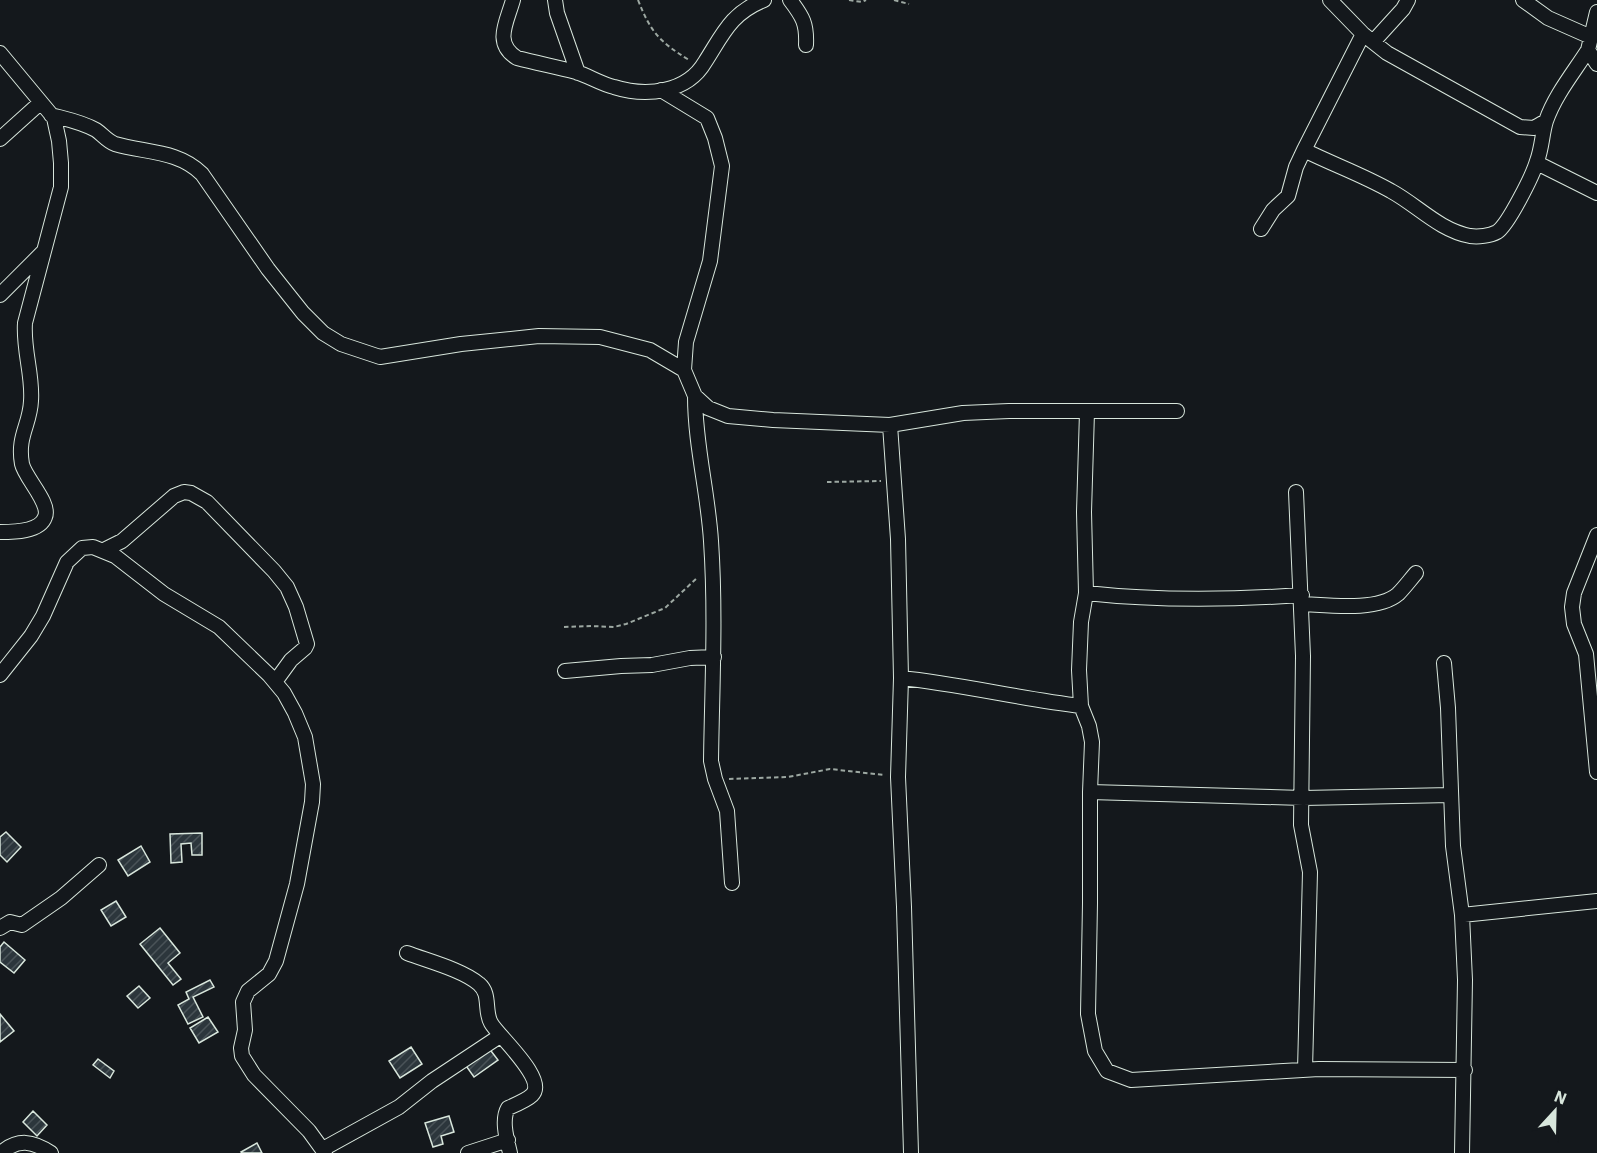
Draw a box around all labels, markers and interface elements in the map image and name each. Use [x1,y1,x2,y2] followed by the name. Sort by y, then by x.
[1525,1081,1585,1141] north arrow
[1551,1086,1570,1109] text: N

